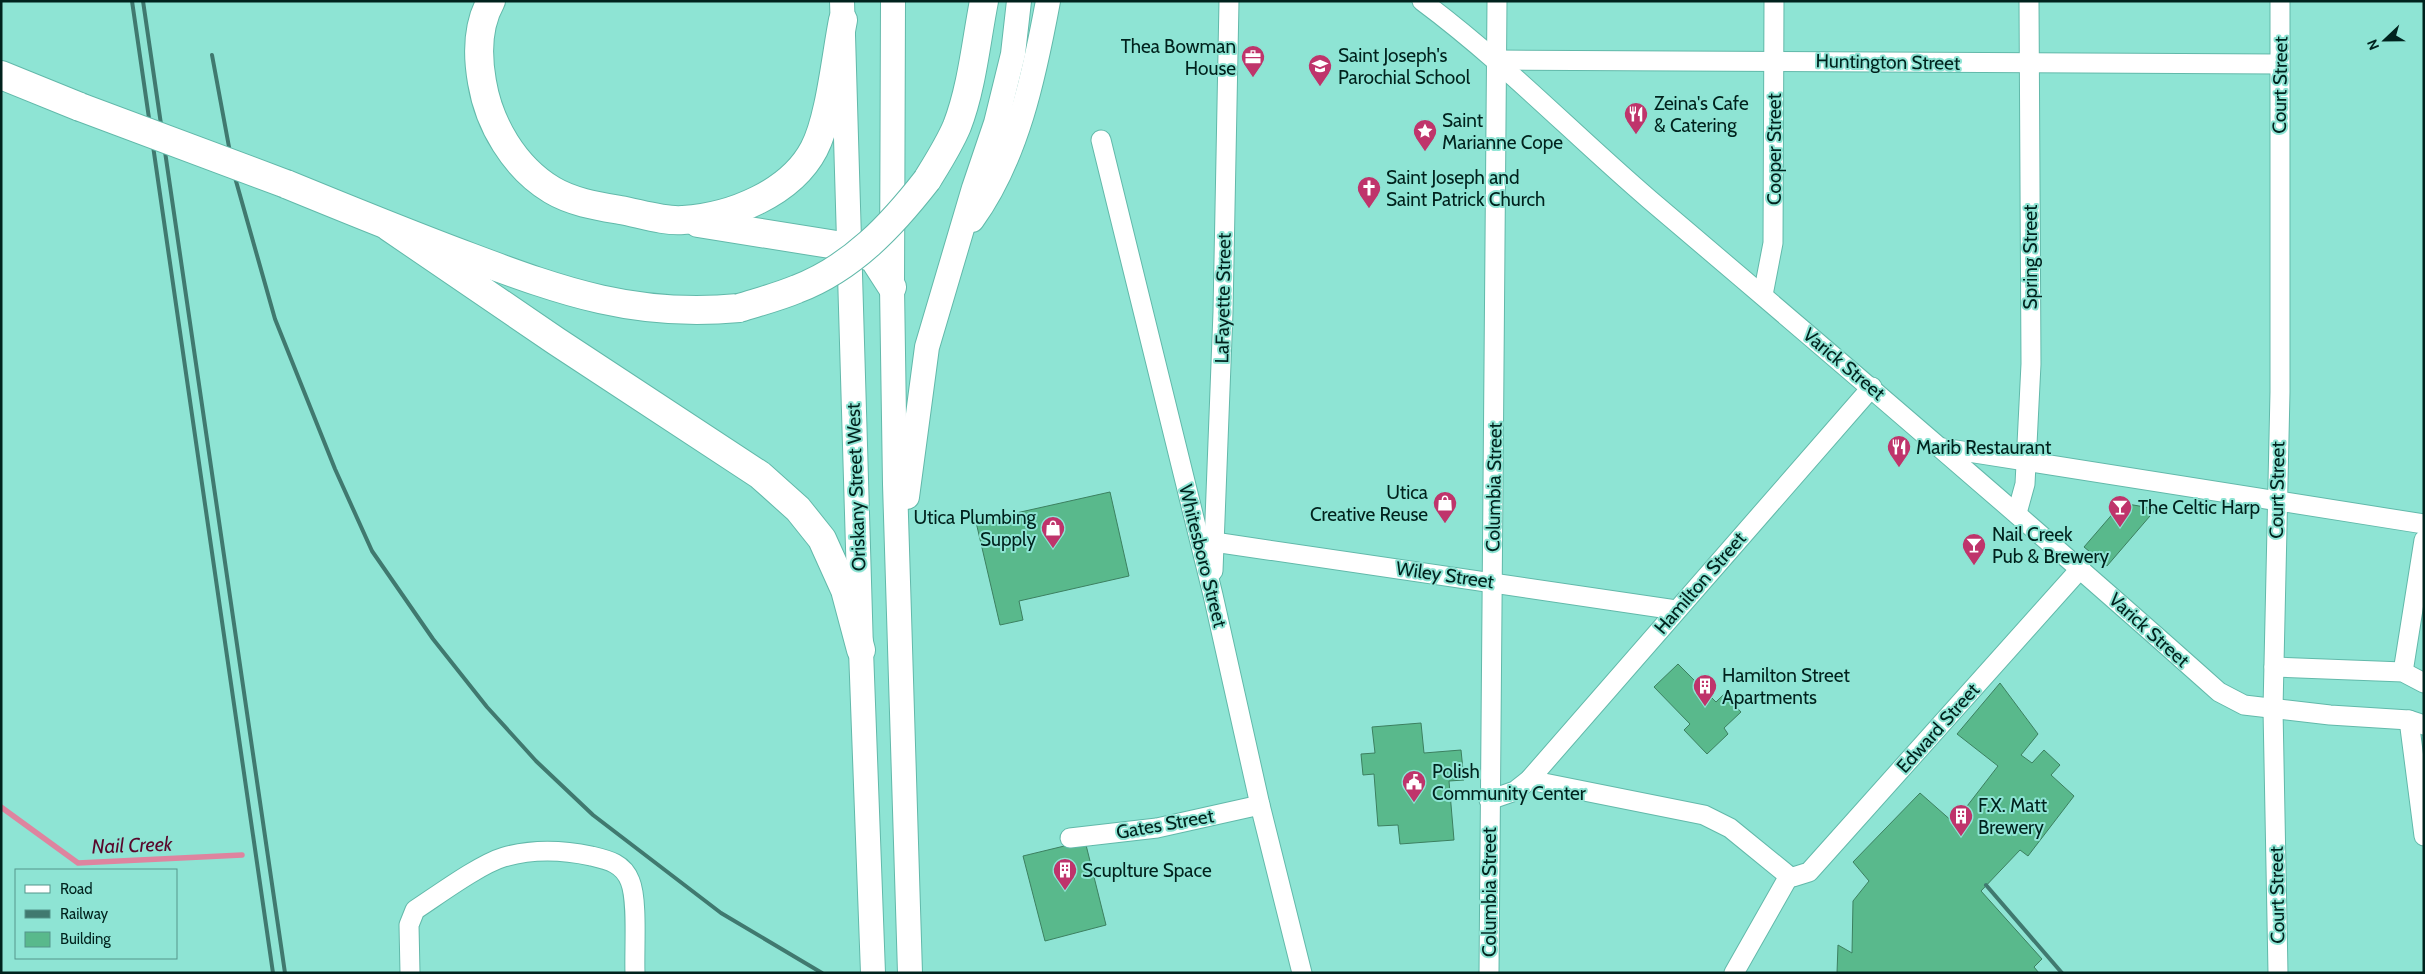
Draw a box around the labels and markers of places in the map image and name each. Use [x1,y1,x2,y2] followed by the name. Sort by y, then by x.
[1121,35,1236,80] place label: Thea Bowman House
[1240,44,1266,78] office icon: Thea Bowman House
[1338,44,1471,89] place label: Saint Joseph's Parochial School
[1307,53,1333,87] school or university icon: Saint Joseph's Parochial School
[1654,92,1749,137] place label: Zeina's Cafe & Catering
[1623,101,1649,135] restaurant icon: Zeina's Cafe & Catering
[1442,109,1563,154] place label: Saint Marianne Cope
[1412,118,1438,152] place icon: Saint Marianne Cope
[1386,166,1545,211] place label: Saint Joseph and Saint Patrick Church
[1356,175,1382,209] church icon: Saint Joseph and Saint Patrick Church
[1886,434,1912,468] restaurant icon: Marib Restaurant
[1916,436,2052,459] place label: Marib Restaurant
[1310,481,1428,526] place label: Utica Creative Reuse
[1432,490,1458,524] shop icon: Utica Creative Reuse
[2107,494,2133,528] bar icon: The Celtic Harp
[2138,496,2260,519] place label: The Celtic Harp
[913,506,1037,551] place label: Utica Plumbing Supply
[1040,515,1066,549] shop icon: Utica Plumbing Supply
[1992,523,2110,568] place label: Nail Creek Pub & Brewery
[1961,532,1987,566] bar icon: Nail Creek Pub & Brewery
[1722,664,1851,709] place label: Hamilton Street Apartments
[1692,673,1718,707] building icon: Hamilton Street Apartments
[1432,760,1586,805] place label: Polish Community Center
[1401,769,1427,803] public building icon: Polish Community Center
[1978,794,2048,839] place label: F.X. Matt Brewery
[1948,803,1974,837] building icon: F.X. Matt Brewery
[1052,857,1078,891] building icon: Scuplture Space
[1082,859,1212,882] place label: Scuplture Space

